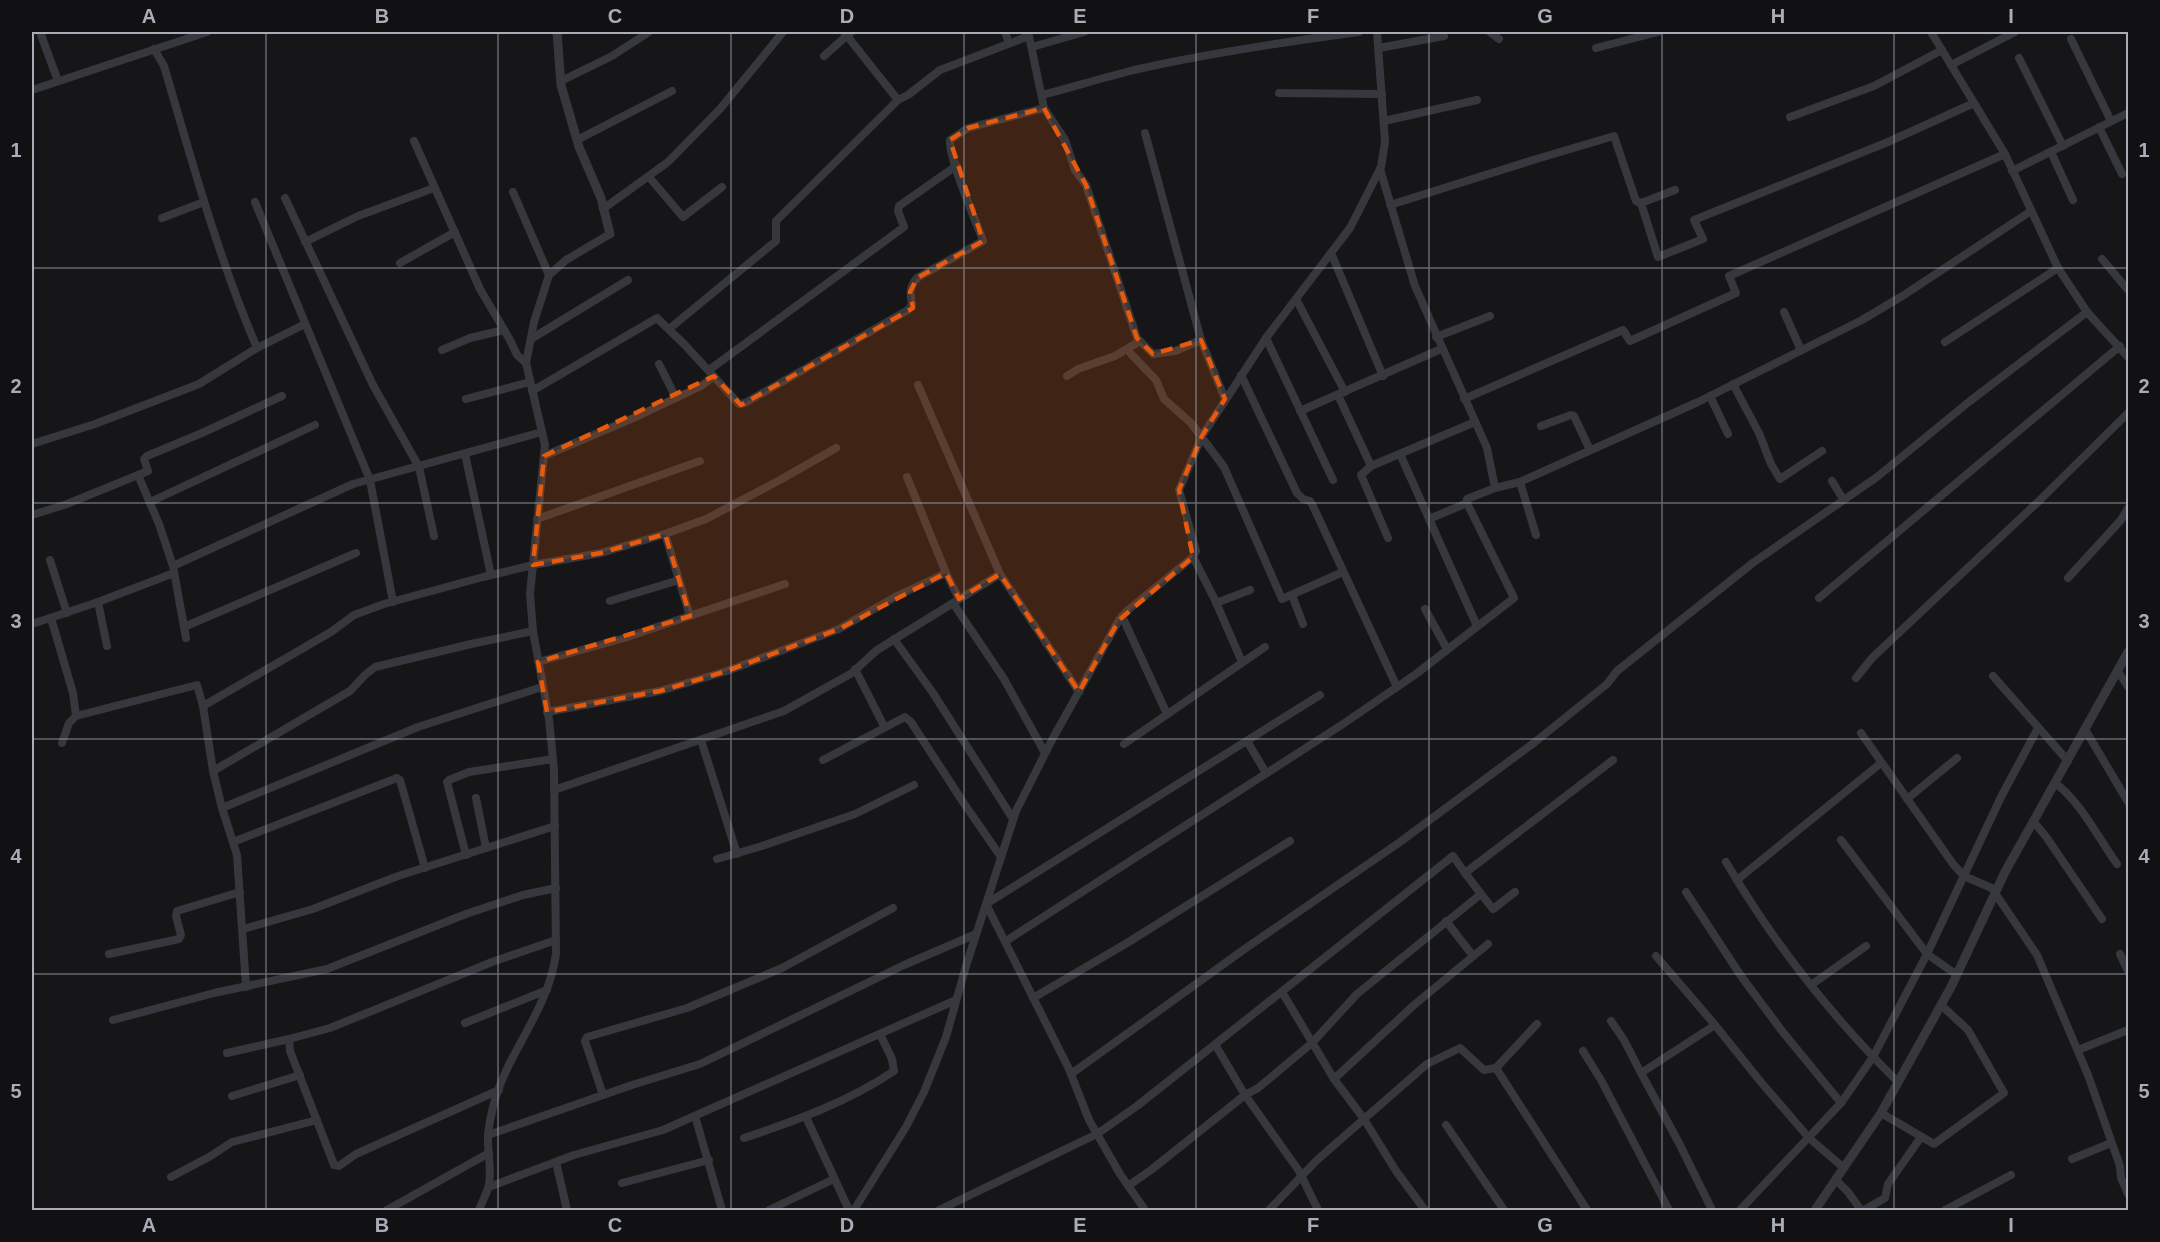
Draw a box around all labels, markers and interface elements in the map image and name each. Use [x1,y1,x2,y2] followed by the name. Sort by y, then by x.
[142,5,156,27] text: A
[375,5,389,27] text: B
[608,5,622,27] text: C
[840,5,854,27] text: D
[1073,5,1087,27] text: E
[1307,5,1319,27] text: F
[1537,5,1553,27] text: G
[1771,5,1785,27] text: H
[2008,5,2014,27] text: I
[10,139,22,161] text: 1
[2138,139,2150,161] text: 1
[10,375,22,397] text: 2
[2138,375,2150,397] text: 2
[10,610,22,632] text: 3
[2138,610,2150,632] text: 3
[10,845,22,867] text: 4
[2138,845,2150,867] text: 4
[10,1080,22,1102] text: 5
[2138,1080,2150,1102] text: 5
[142,1214,156,1236] text: A
[375,1214,389,1236] text: B
[608,1214,622,1236] text: C
[840,1214,854,1236] text: D
[1073,1214,1087,1236] text: E
[1307,1214,1319,1236] text: F
[1537,1214,1553,1236] text: G
[1771,1214,1785,1236] text: H
[2008,1214,2014,1236] text: I

